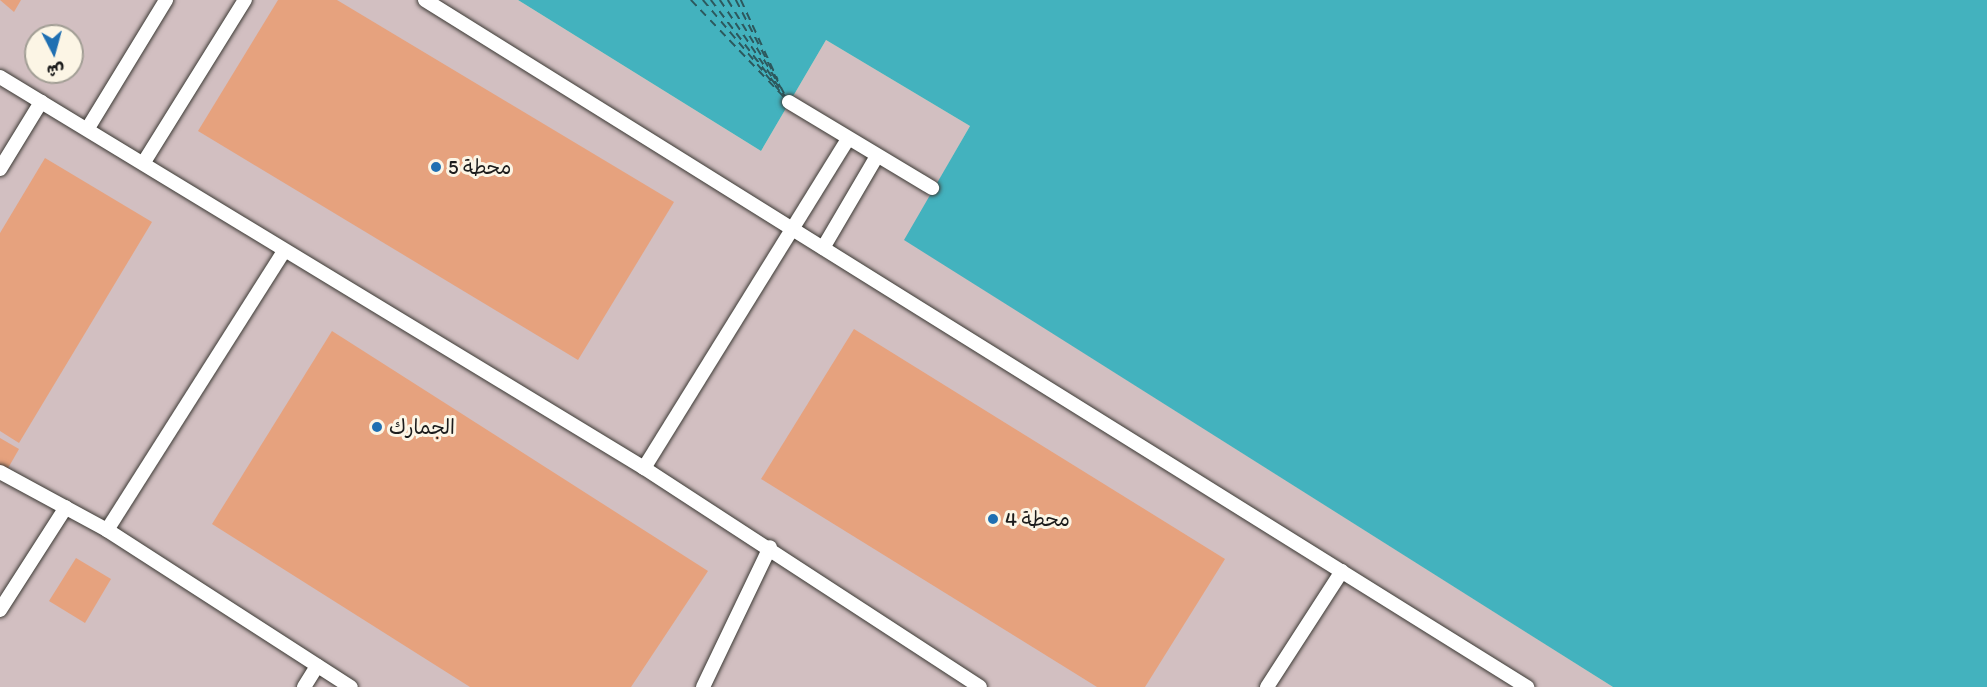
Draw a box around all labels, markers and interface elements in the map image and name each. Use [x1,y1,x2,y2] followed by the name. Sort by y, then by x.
[24,24,84,84] north arrow
[46,60,65,81] text: ش
[448,155,511,179] place label: محطة 5
[429,160,443,174] marker: محطة 5
[389,415,455,439] place label: الجمارك
[370,420,384,434] marker: الجمارك
[1005,507,1070,531] place label: محطة 4
[986,512,1000,526] marker: محطة 4

